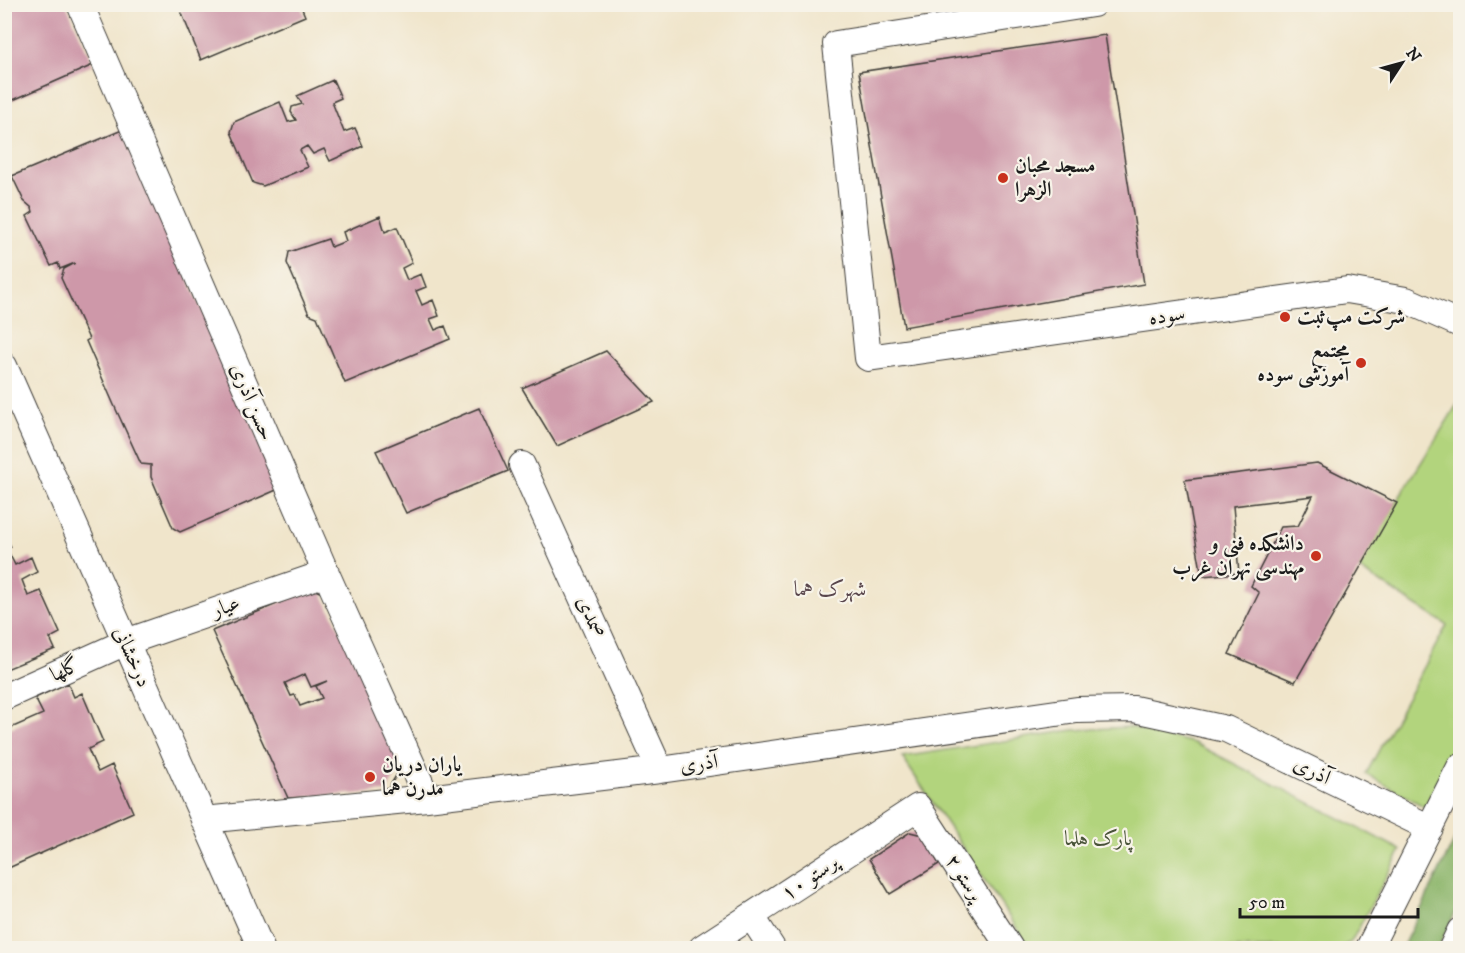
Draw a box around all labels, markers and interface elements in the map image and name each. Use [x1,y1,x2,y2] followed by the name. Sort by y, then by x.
[1372,33,1432,93] north arrow
[1401,44,1425,66] text: N
[1015,153,1095,203] place label: مسجد محبان الزهرا
[996,171,1010,185] marker: مسجد محبان الزهرا
[1147,301,1187,331] street label: سوده
[1297,304,1405,332] place label: شرکت مپ‌ثبت
[1278,310,1292,324] marker: شرکت مپ‌ثبت
[1257,338,1351,389] place label: مجتمع آموزشی سوده
[1354,356,1368,370] marker: مجتمع آموزشی سوده
[224,359,281,445] street label: حسن آذری
[1172,531,1304,582] place label: دانشکده فنی و مهندسی تهران غرب
[1309,549,1323,563] marker: دانشکده فنی و مهندسی تهران غرب
[794,576,866,603] district label: شهرک هما
[206,590,244,625] street label: عیار
[570,592,612,642] street label: صمدی
[107,623,157,691] street label: درخشانی
[46,651,84,688] street label: گلها
[678,747,722,780] street label: آذری
[1289,750,1338,792] street label: آذری
[382,752,463,802] place label: یاران دریان مدرن هما
[363,770,377,784] marker: یاران دریان مدرن هما
[1064,826,1133,853] park label: پارک هلما
[776,848,845,906] street label: پرستو ۱۰
[939,850,990,908] street label: پرستو ۲
[1240,881,1418,919] scale bar
[1249,892,1285,914] text: 50 m

